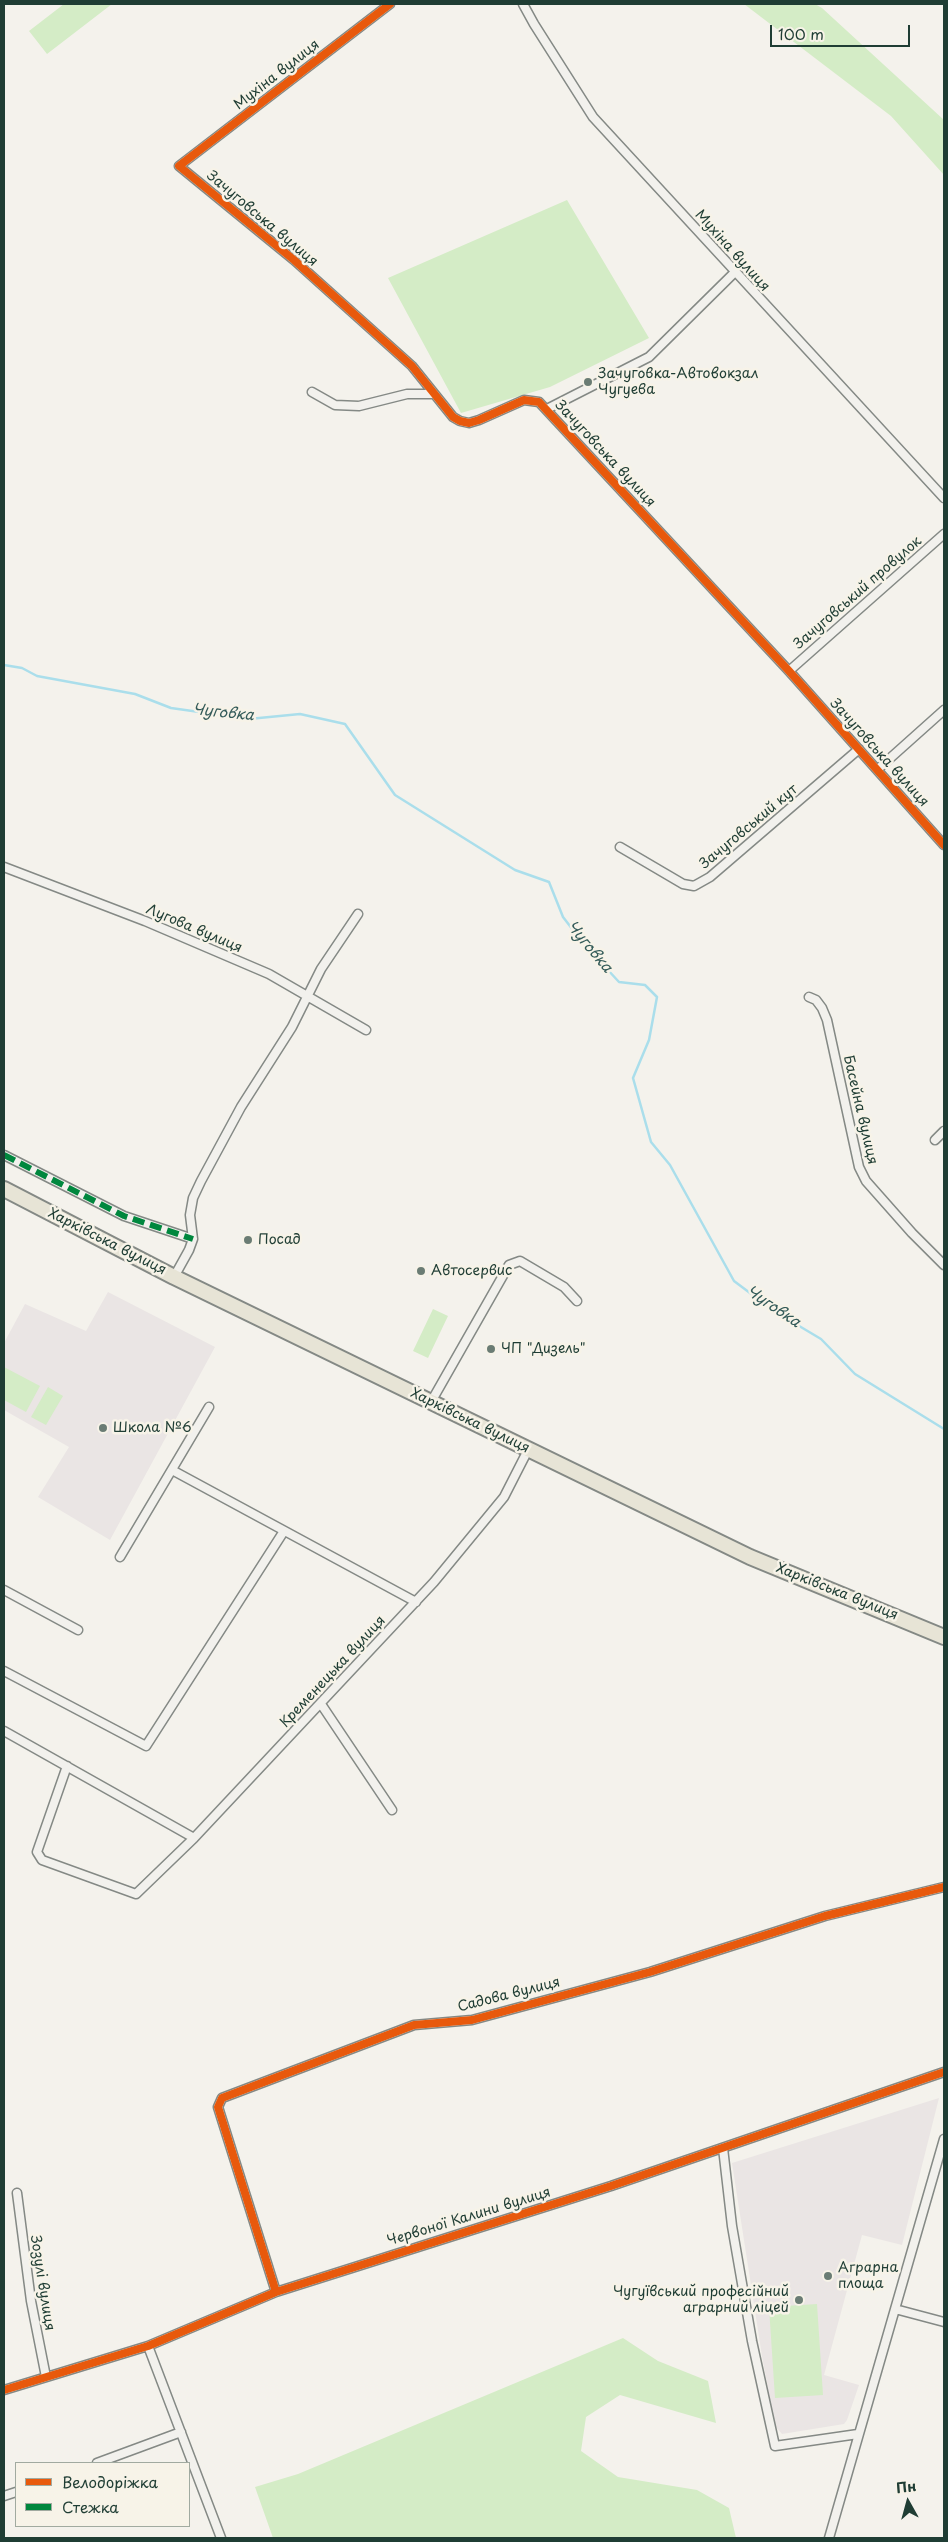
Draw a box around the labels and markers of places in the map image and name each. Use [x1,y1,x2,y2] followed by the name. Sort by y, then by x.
[598,366,758,398] place label: Зачуговка-Автовокзал Чугуева
[582,376,594,388] marker: Зачуговка-Автовокзал Чугуева
[258,1232,301,1248] place label: Посад
[242,1234,254,1246] marker: Посад
[431,1263,512,1279] place label: Автосервис
[415,1265,427,1277] marker: Автосервис
[501,1341,585,1357] place label: ЧП "Дизель"
[485,1343,497,1355] marker: ЧП "Дизель"
[113,1420,192,1436] place label: Школа №6
[97,1422,109,1434] marker: Школа №6
[838,2260,898,2292] place label: Аграрна площа
[822,2270,834,2282] marker: Аграрна площа
[613,2284,789,2316] place label: Чугуївський професійний аграрний ліцей
[793,2294,805,2306] marker: Чугуївський професійний аграрний ліцей

